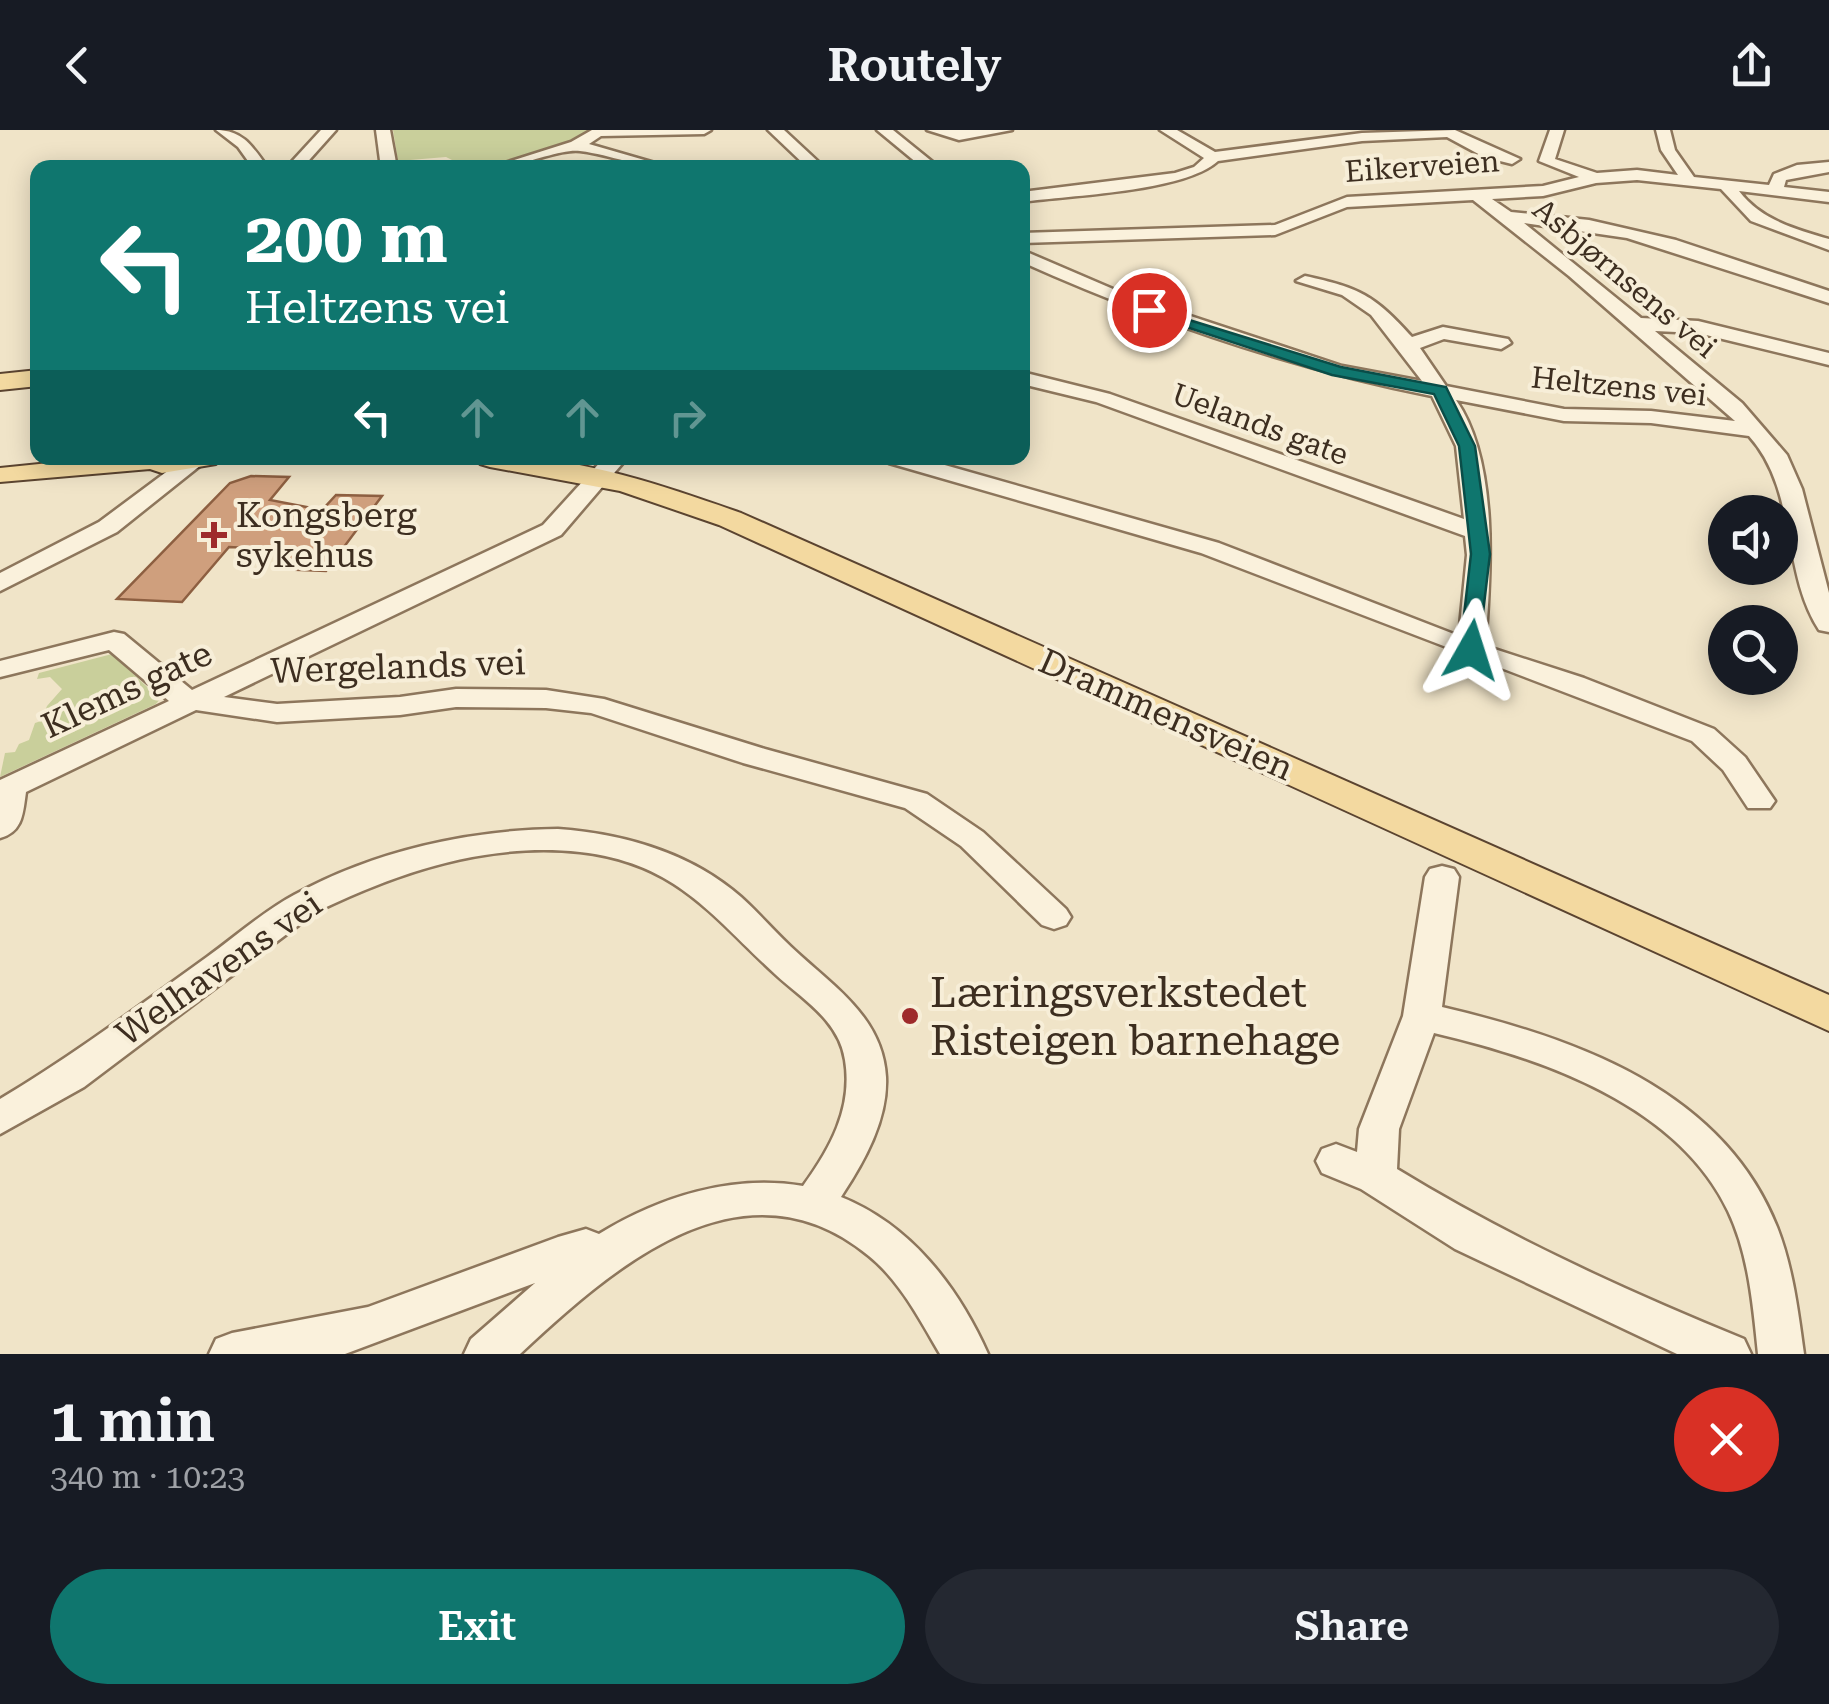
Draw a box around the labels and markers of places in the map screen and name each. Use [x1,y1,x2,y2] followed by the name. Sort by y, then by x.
[1107,268,1192,353] pin
[236,495,417,576] place label: Kongsberg sykehus
[201,522,227,548] marker: Kongsberg sykehus
[930,968,1340,1065] place label: Læringsverkstedet Risteigen barnehage
[899,1005,921,1027] marker: Læringsverkstedet Risteigen barnehage

